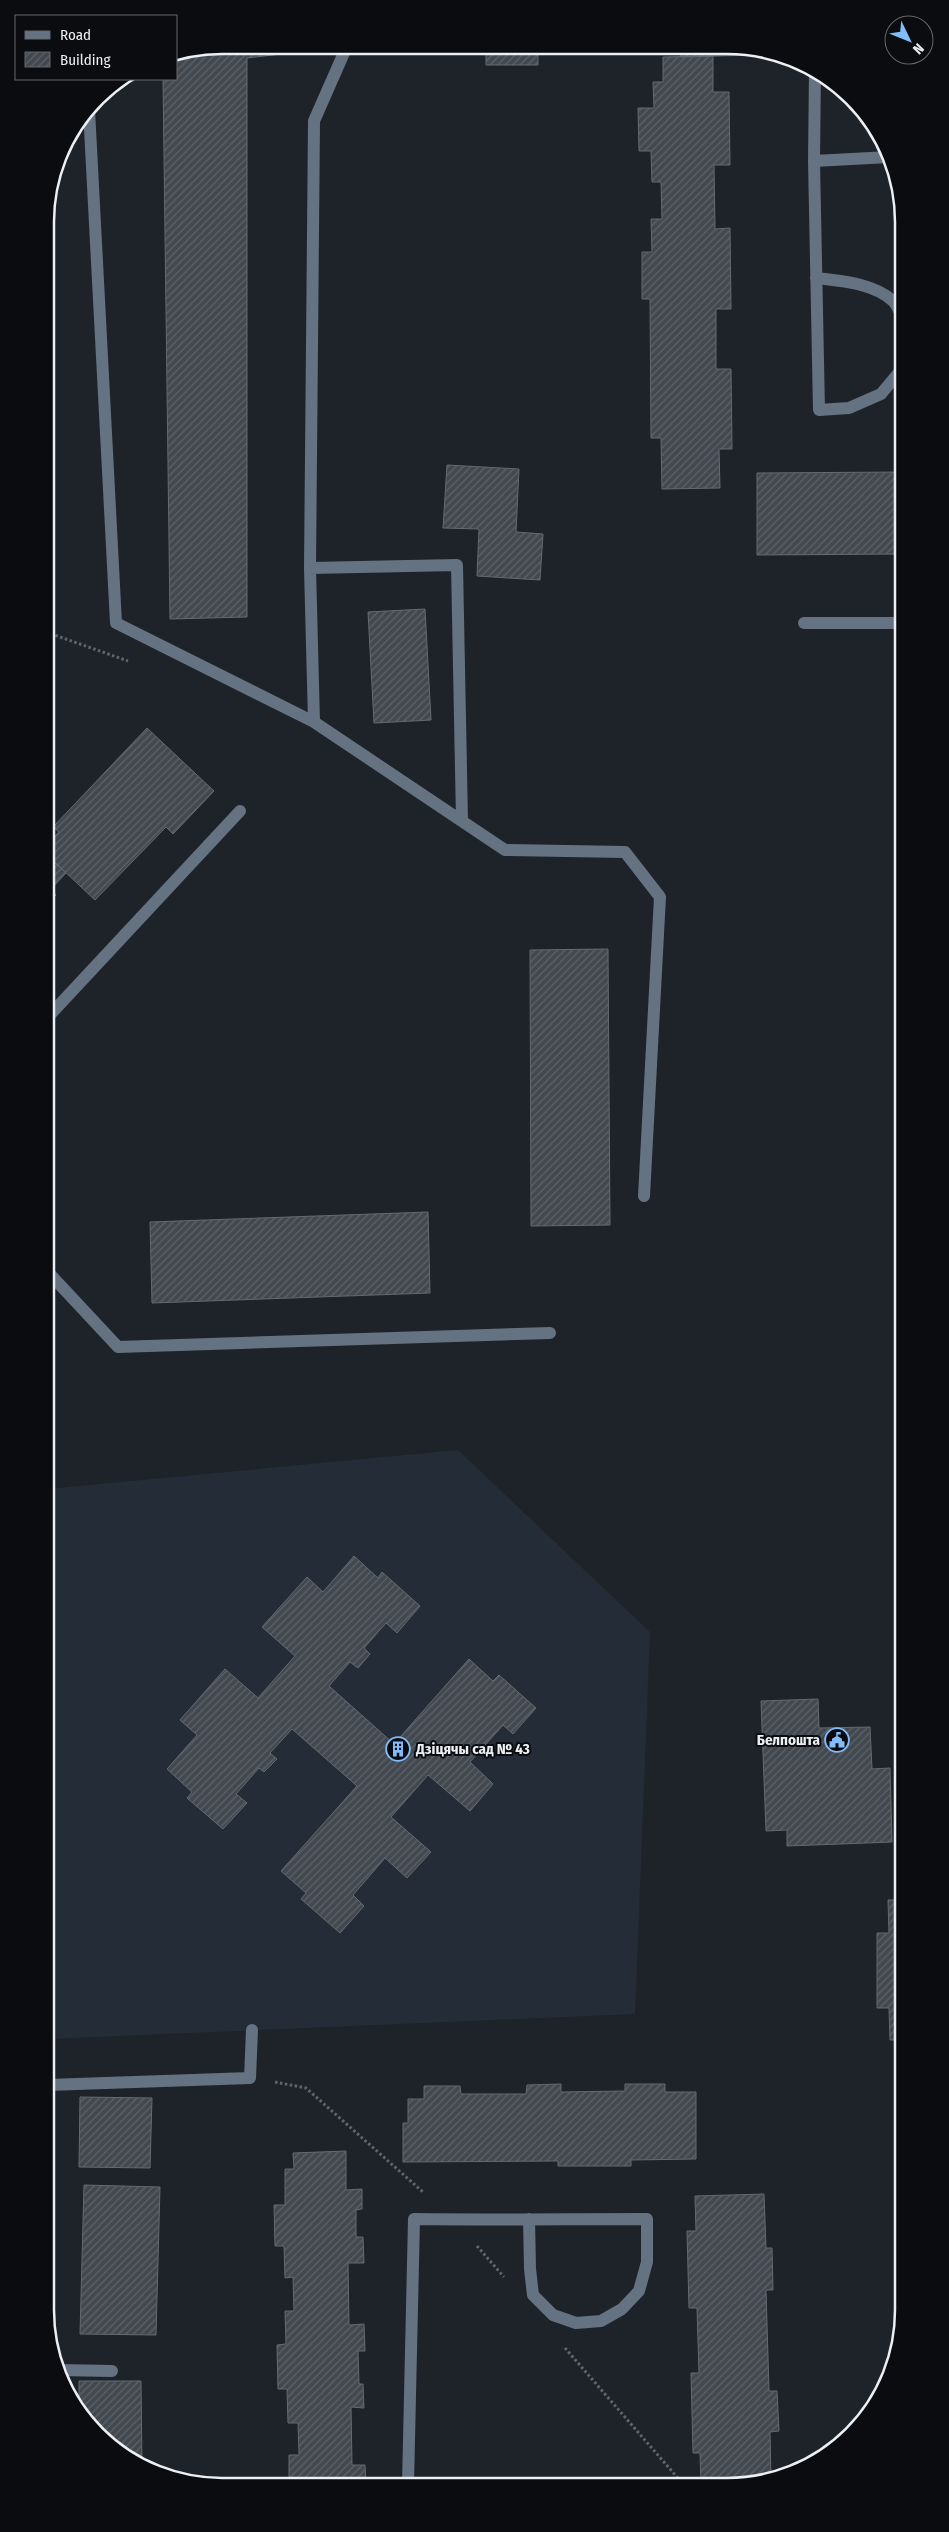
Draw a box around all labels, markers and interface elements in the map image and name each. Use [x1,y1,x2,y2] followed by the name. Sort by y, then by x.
[15,15,178,80] legend
[884,15,934,65] north arrow
[60,26,91,44] text: Road
[909,40,927,57] text: N
[60,51,111,69] text: Building
[824,1727,850,1753] public building icon: Белпошта
[757,1731,821,1749] place label: Белпошта
[385,1736,411,1762] building icon: Дзіцячы сад № 43
[415,1740,530,1758] place label: Дзіцячы сад № 43

